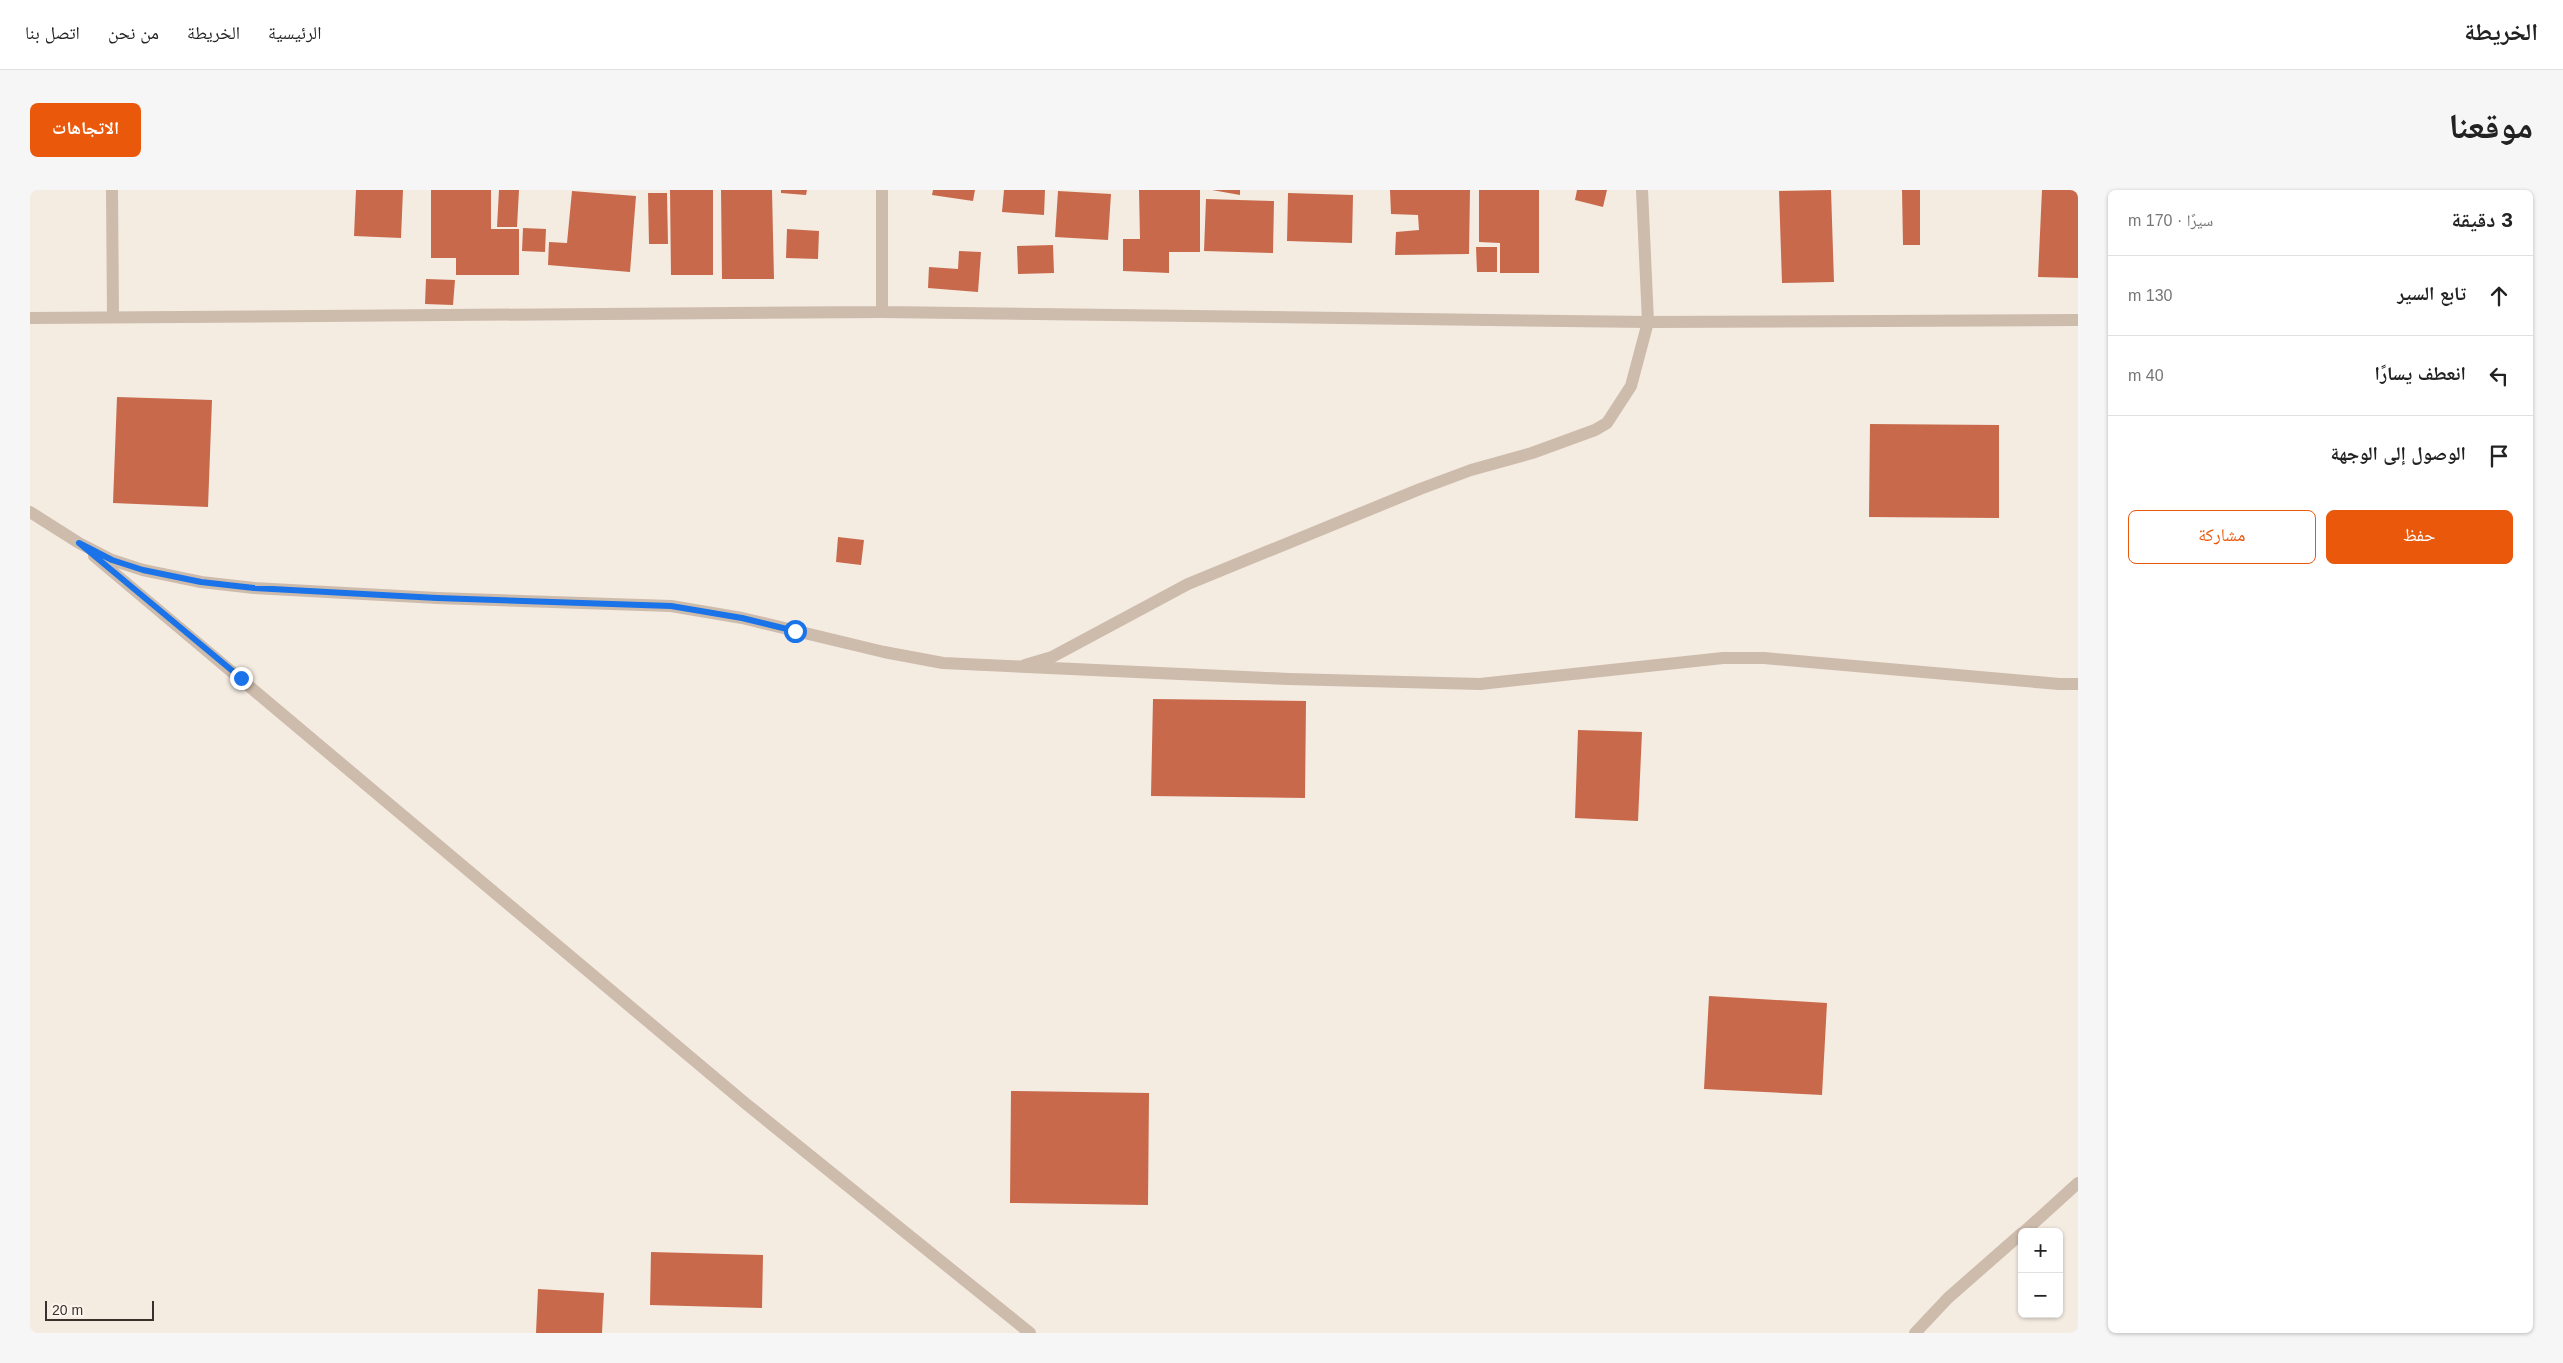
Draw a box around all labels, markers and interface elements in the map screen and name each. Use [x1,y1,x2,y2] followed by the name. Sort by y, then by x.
[2464,18,2538,45] text: الخريطة
[25,23,80,43] text: اتصل بنا
[108,23,159,43] text: من نحن
[187,23,240,43] text: الخريطة
[268,23,321,43] text: الرئيسية
[30,103,141,157] button: الاتجاهات
[2448,106,2533,145] text: موقعنا
[2451,208,2513,231] text: 3 دقيقة
[2128,212,2213,229] text: سيرًا · 170 m
[2485,282,2513,310] icon: ahead
[2397,283,2466,304] text: تابع السير
[2128,287,2172,304] text: 130 m
[2485,362,2513,390] icon: left
[2375,363,2466,384] text: انعطف يسارًا
[2128,367,2164,384] text: 40 m
[2485,442,2513,470] icon: arrive
[2330,443,2466,464] text: الوصول إلى الوجهة
[2128,510,2316,564] button: مشاركة
[2326,510,2513,564] button: حفظ
[784,620,807,643] route start
[230,667,253,690] route end
[2018,1228,2063,1318] map controls
[2018,1228,2063,1273] button: +
[2018,1273,2063,1318] button: −
[45,1298,154,1321] scale bar
[52,1302,83,1318] text: 20 m

